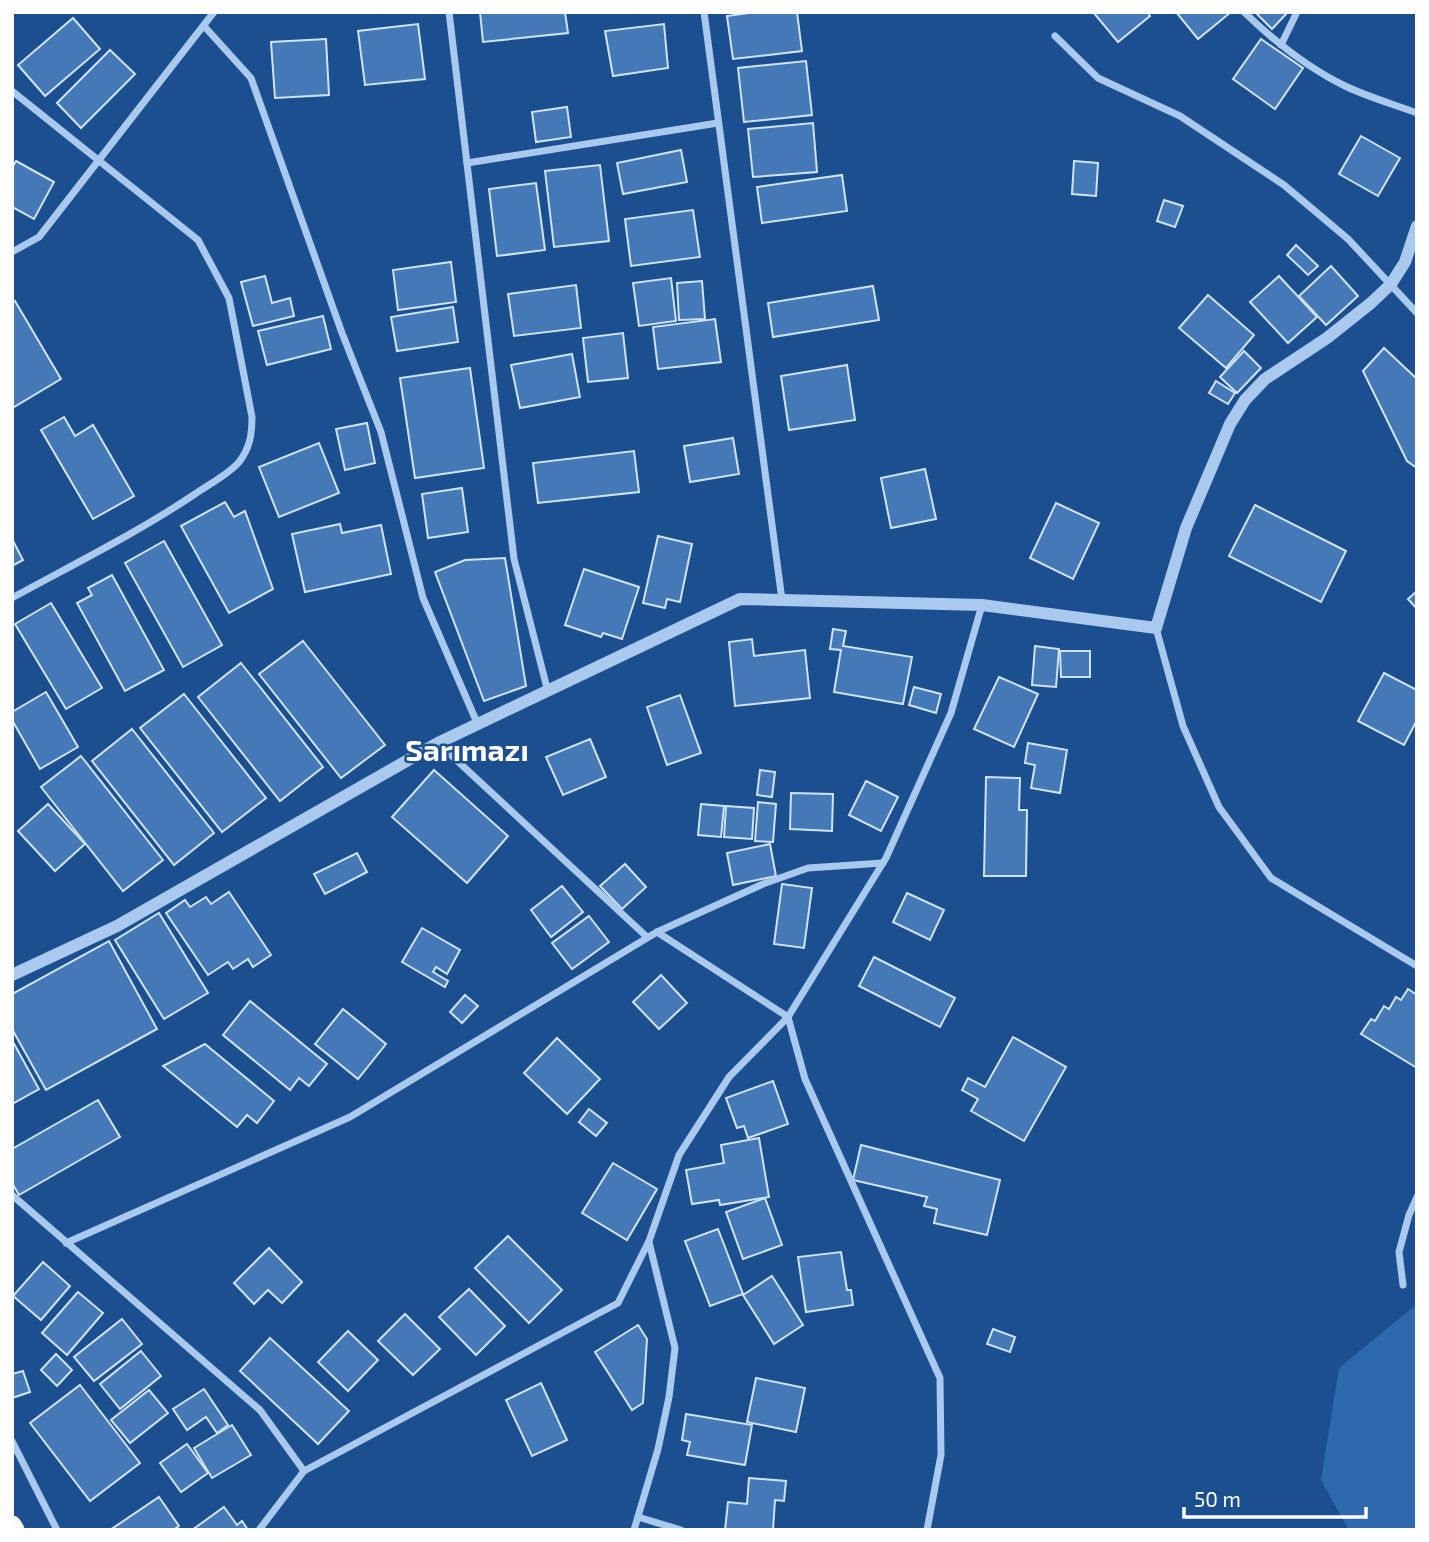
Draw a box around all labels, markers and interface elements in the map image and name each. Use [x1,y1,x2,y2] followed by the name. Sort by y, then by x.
[405,731,529,767] district label: Sarımazı
[1184,1476,1366,1520] scale bar
[1194,1486,1241,1511] text: 50 m

